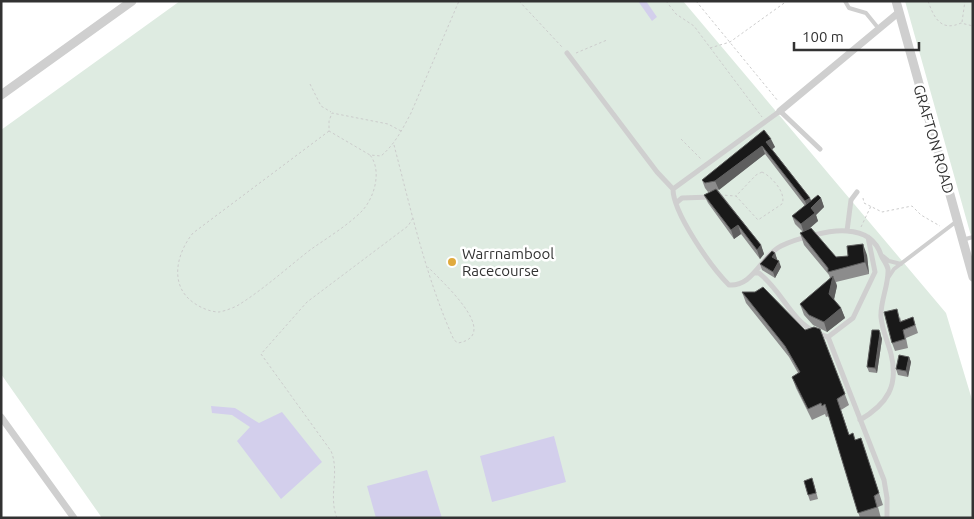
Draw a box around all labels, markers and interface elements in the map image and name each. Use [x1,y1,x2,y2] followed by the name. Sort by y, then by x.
[794,20,919,52] scale bar
[802,28,844,45] text: 100 m
[910,83,958,195] street label: GRAFTON ROAD
[462,245,554,279] place label: Warrnambool Racecourse
[446,256,458,268] marker: Warrnambool Racecourse

